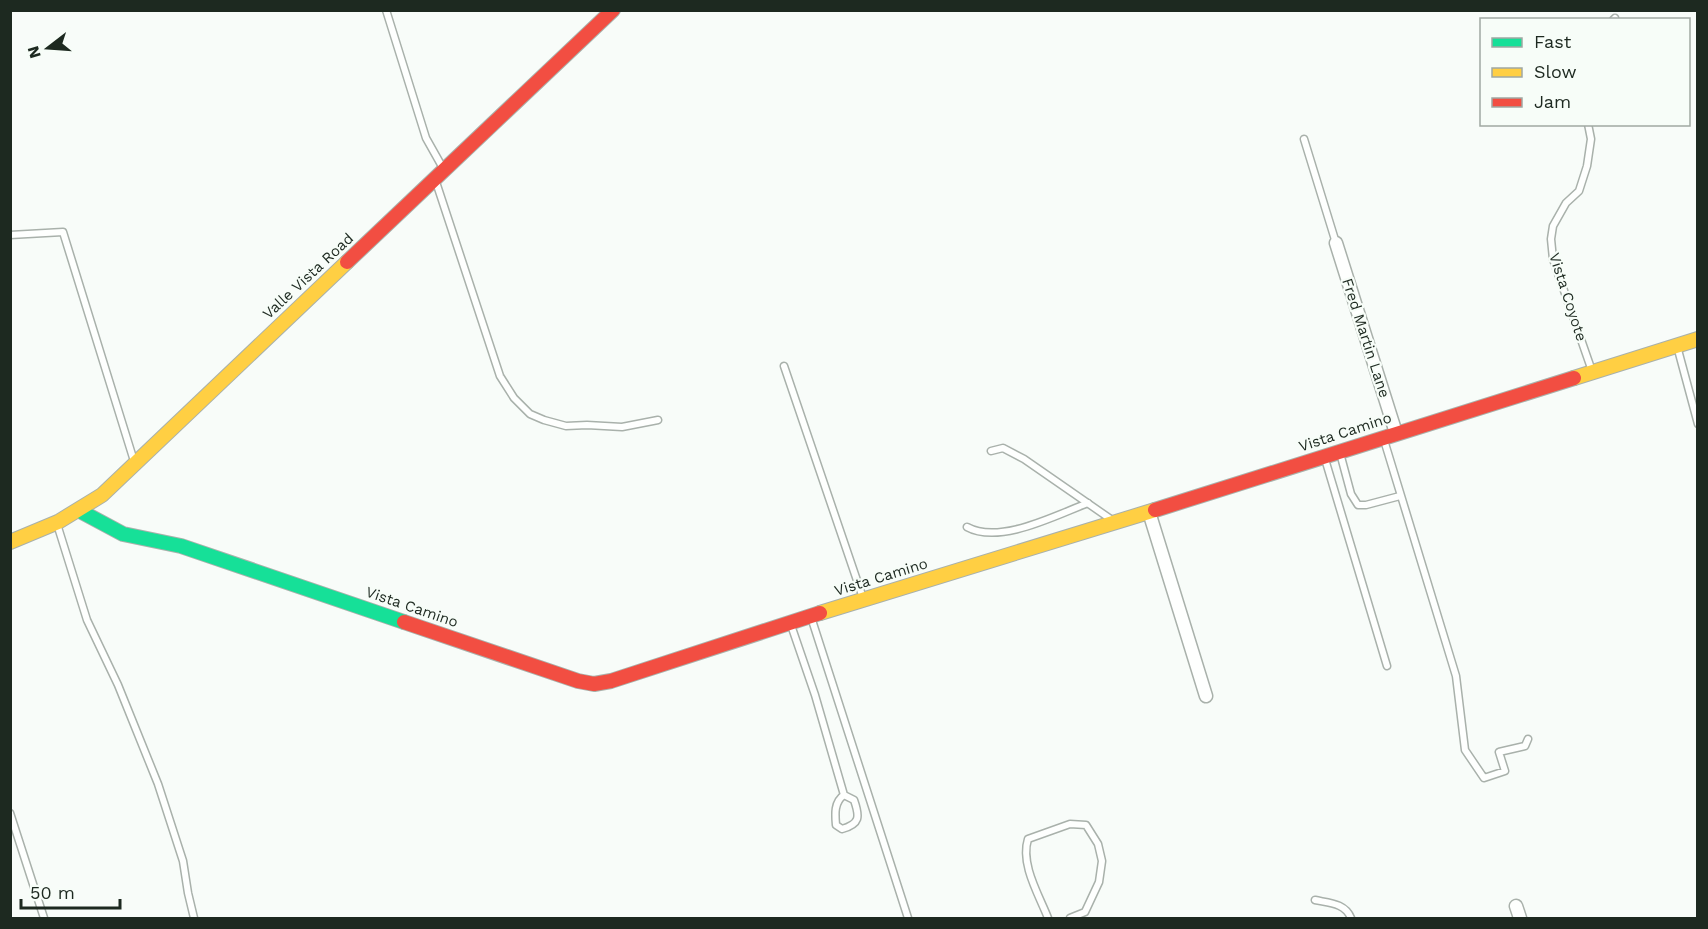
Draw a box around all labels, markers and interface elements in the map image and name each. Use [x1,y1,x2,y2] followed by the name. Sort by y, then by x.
[18,18,78,78] north arrow
[1480,18,1690,126] legend
[1534,31,1572,52] text: Fast
[23,44,45,61] text: N
[1534,61,1577,82] text: Slow
[1534,91,1571,112] text: Jam
[259,229,357,323] street label: Valle Vista Road
[1545,251,1591,343] street label: Vista Coyote
[1338,276,1394,400] street label: Fred Martin Lane
[1296,409,1394,455] street label: Vista Camino
[832,554,930,600] street label: Vista Camino
[363,583,461,631] street label: Vista Camino
[21,872,120,910] scale bar
[30,882,75,903] text: 50 m

